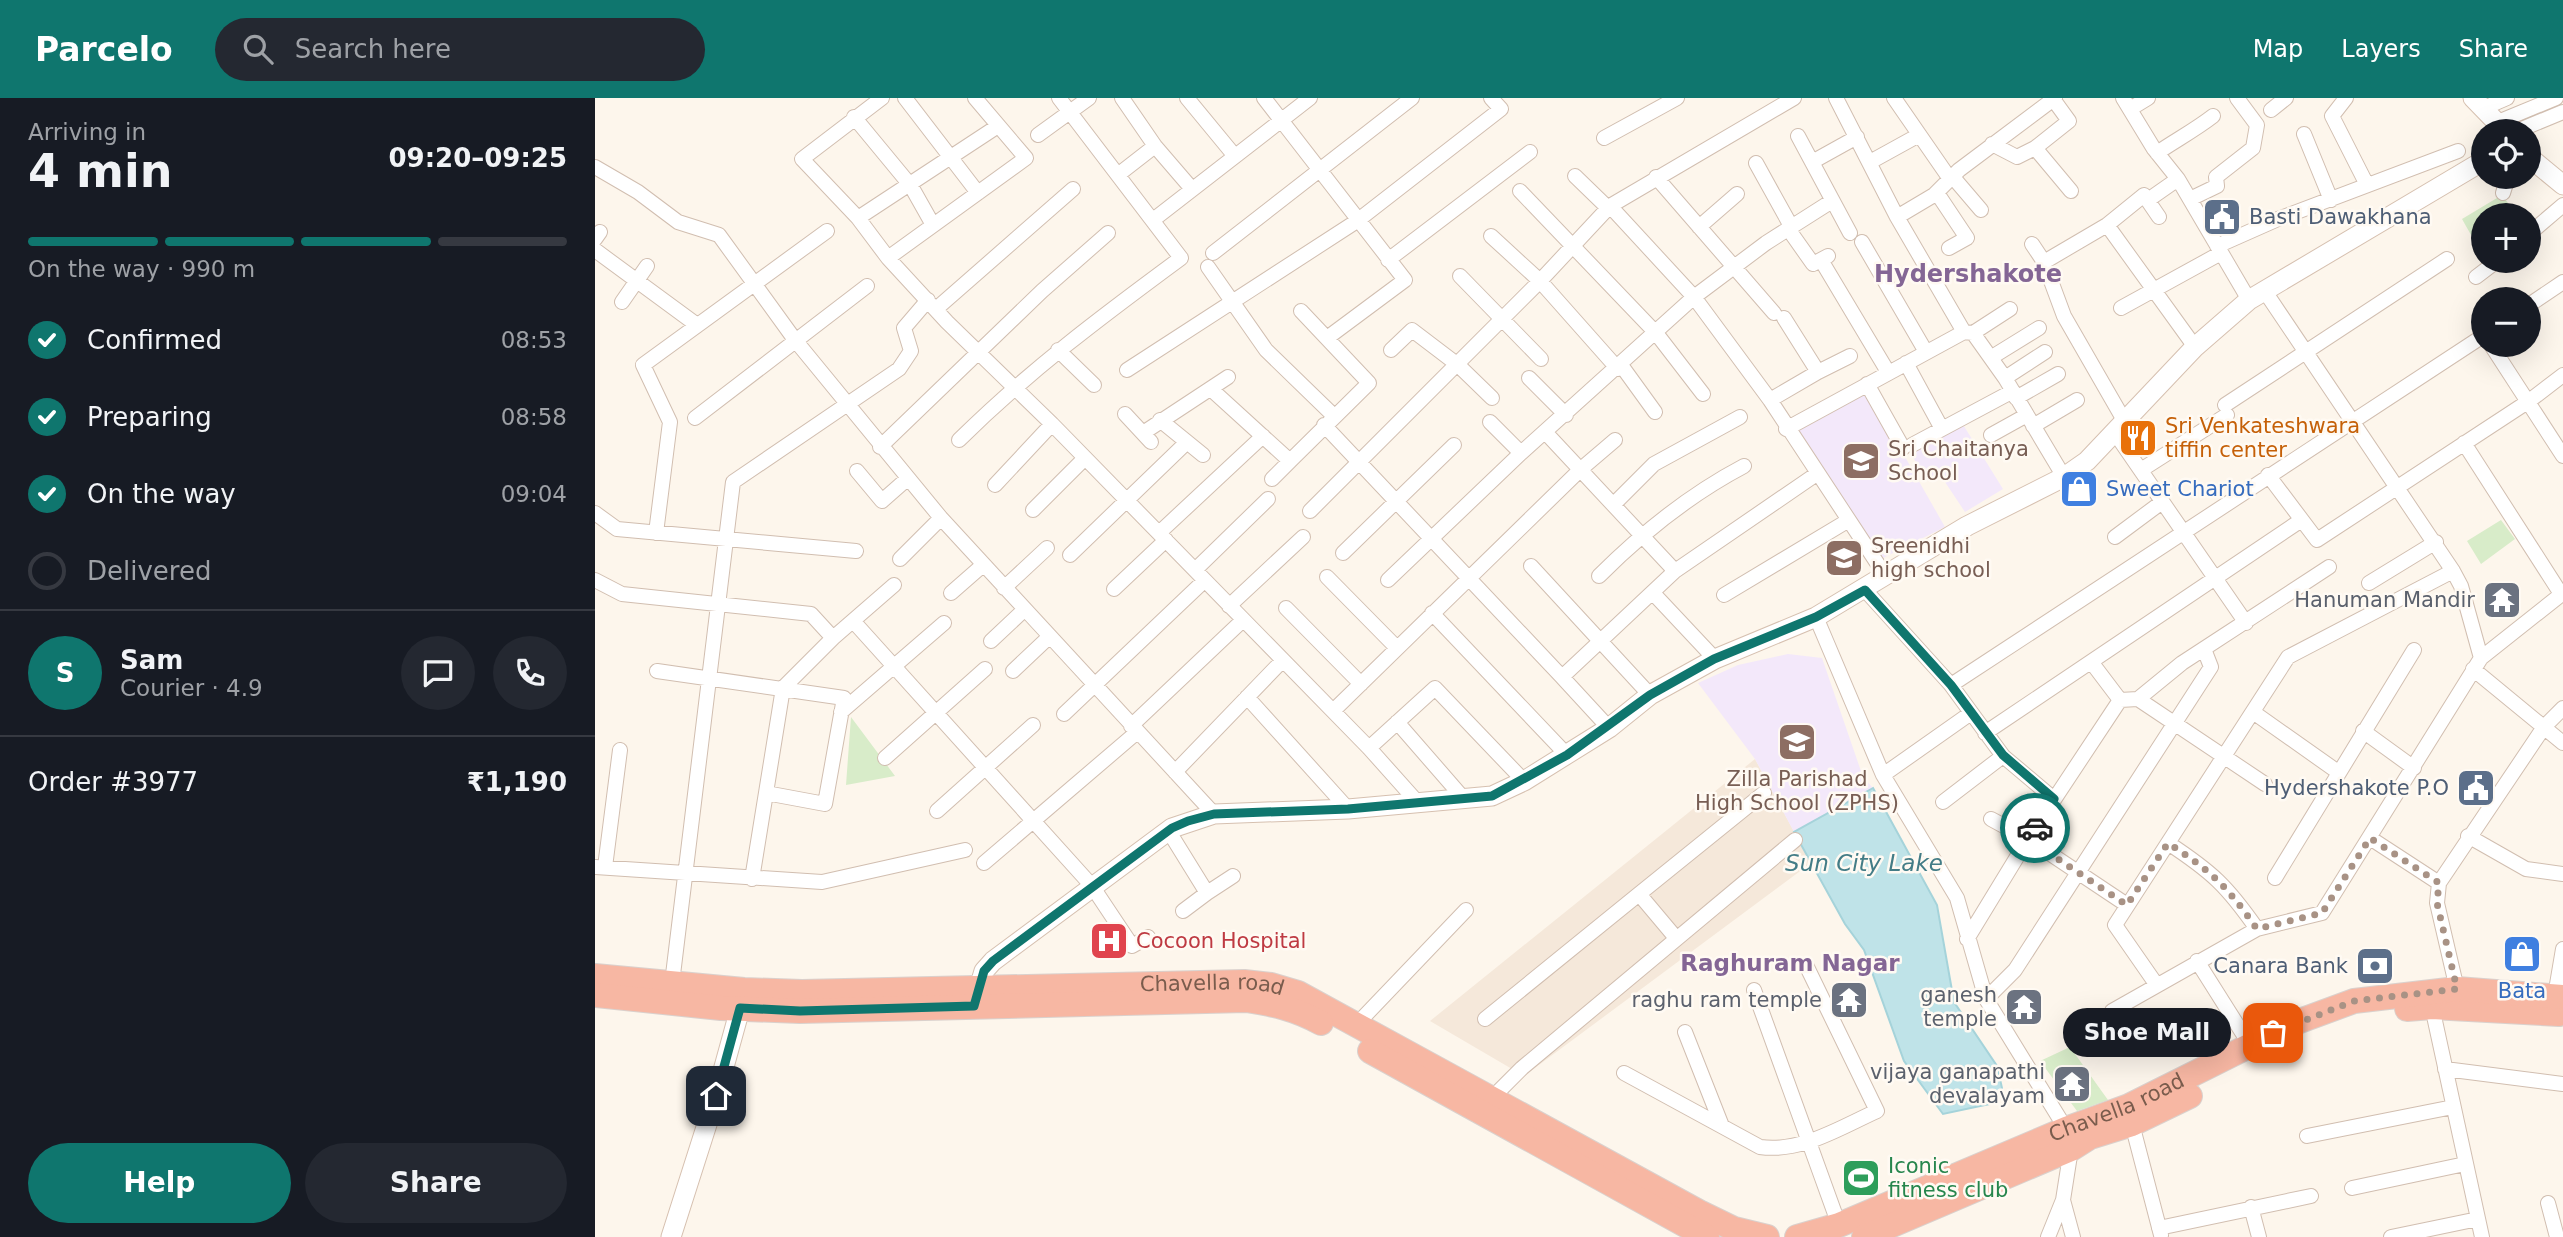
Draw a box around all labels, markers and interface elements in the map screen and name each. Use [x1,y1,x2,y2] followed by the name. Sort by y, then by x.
[215,18,705,81] search box
[35,30,173,69] text: Parcelo
[239,30,277,68] icon: search
[295,34,451,64] text: Search here
[2253,35,2303,63] text: Map
[2341,35,2421,63] text: Layers
[2459,35,2528,63] text: Share
[28,119,146,145] text: Arriving in
[2471,119,2541,357] map controls
[2471,119,2541,189] button: locate
[388,143,567,173] text: 09:20–09:25
[28,144,172,198] text: 4 min
[2201,196,2243,238] public building icon: Basti Dawakhana
[2471,203,2541,273] button: +
[2249,205,2432,229] place label: Basti Dawakhana
[28,256,255,282] text: On the way · 990 m
[1874,260,2062,288] district label: Hydershakote
[2471,287,2541,357] button: −
[28,321,66,359] icon: check
[87,325,222,355] text: Confirmed
[501,327,567,353] text: 08:53
[28,398,66,436] icon: check
[87,402,212,432] text: Preparing
[501,404,567,430] text: 08:58
[2165,414,2360,462] place label: Sri Venkateshwara tiffin center
[2117,417,2159,459] restaurant icon: Sri Venkateshwara tiffin center
[1888,437,2029,485] place label: Sri Chaitanya School
[1840,440,1882,482] school or university icon: Sri Chaitanya School
[2058,468,2100,510] shop icon: Sweet Chariot
[28,475,66,513] icon: check
[2106,477,2254,501] place label: Sweet Chariot
[87,479,236,509] text: On the way
[501,481,567,507] text: 09:04
[1871,534,1991,582] place label: Sreenidhi high school
[1823,537,1865,579] school or university icon: Sreenidhi high school
[87,556,211,586] text: Delivered
[2481,579,2523,621] temple icon: Hanuman Mandir
[2294,588,2475,612] place label: Hanuman Mandir
[401,636,475,710] button: chat
[493,636,567,710] button: phone
[120,645,183,675] text: Sam
[56,658,74,688] text: S
[120,675,263,701] text: Courier · 4.9
[1776,721,1818,763] school or university icon: Zilla Parishad High School (ZPHS)
[28,767,198,797] text: Order #3977
[467,767,567,797] text: ₹1,190
[1695,767,1899,815] place label: Zilla Parishad High School (ZPHS)
[2455,767,2497,809] public building icon: Hydershakote P.O
[2264,776,2449,800] place label: Hydershakote P.O
[2000,793,2070,863] courier
[2016,809,2054,847] icon: car
[1785,850,1943,876] water label: Sun City Lake
[1088,920,1130,962] hospital icon: Cocoon Hospital
[1136,929,1306,953] place label: Cocoon Hospital
[2501,933,2543,975] shop icon: Bata
[2354,945,2396,987] bank icon: Canara Bank
[1680,950,1900,976] district label: Raghuram Nagar
[2213,954,2349,978] place label: Canara Bank
[1140,970,1287,1000] street label: Chavella road
[1828,979,1870,1021] temple icon: raghu ram temple
[2498,979,2546,1003] place label: Bata
[1920,983,1997,1031] place label: ganesh temple
[2003,986,2045,1028] temple icon: ganesh temple
[1632,988,1822,1012] place label: raghu ram temple
[2243,1003,2303,1063] pin
[2063,1009,2231,1058] callout: Shoe Mall
[2254,1014,2292,1052] icon: bag
[2084,1019,2210,1045] text: Shoe Mall
[1870,1060,2045,1108] place label: vijaya ganapathi devalayam
[2051,1063,2093,1105] temple icon: vijaya ganapathi devalayam
[686,1066,746,1126] pin
[2045,1068,2188,1147] street label: Chavella road
[697,1077,735,1115] icon: home
[28,1143,291,1223] button: Help
[305,1143,567,1223] button: Share
[1888,1154,2008,1202] place label: Iconic fitness club
[1840,1157,1882,1199] sports icon: Iconic fitness club

